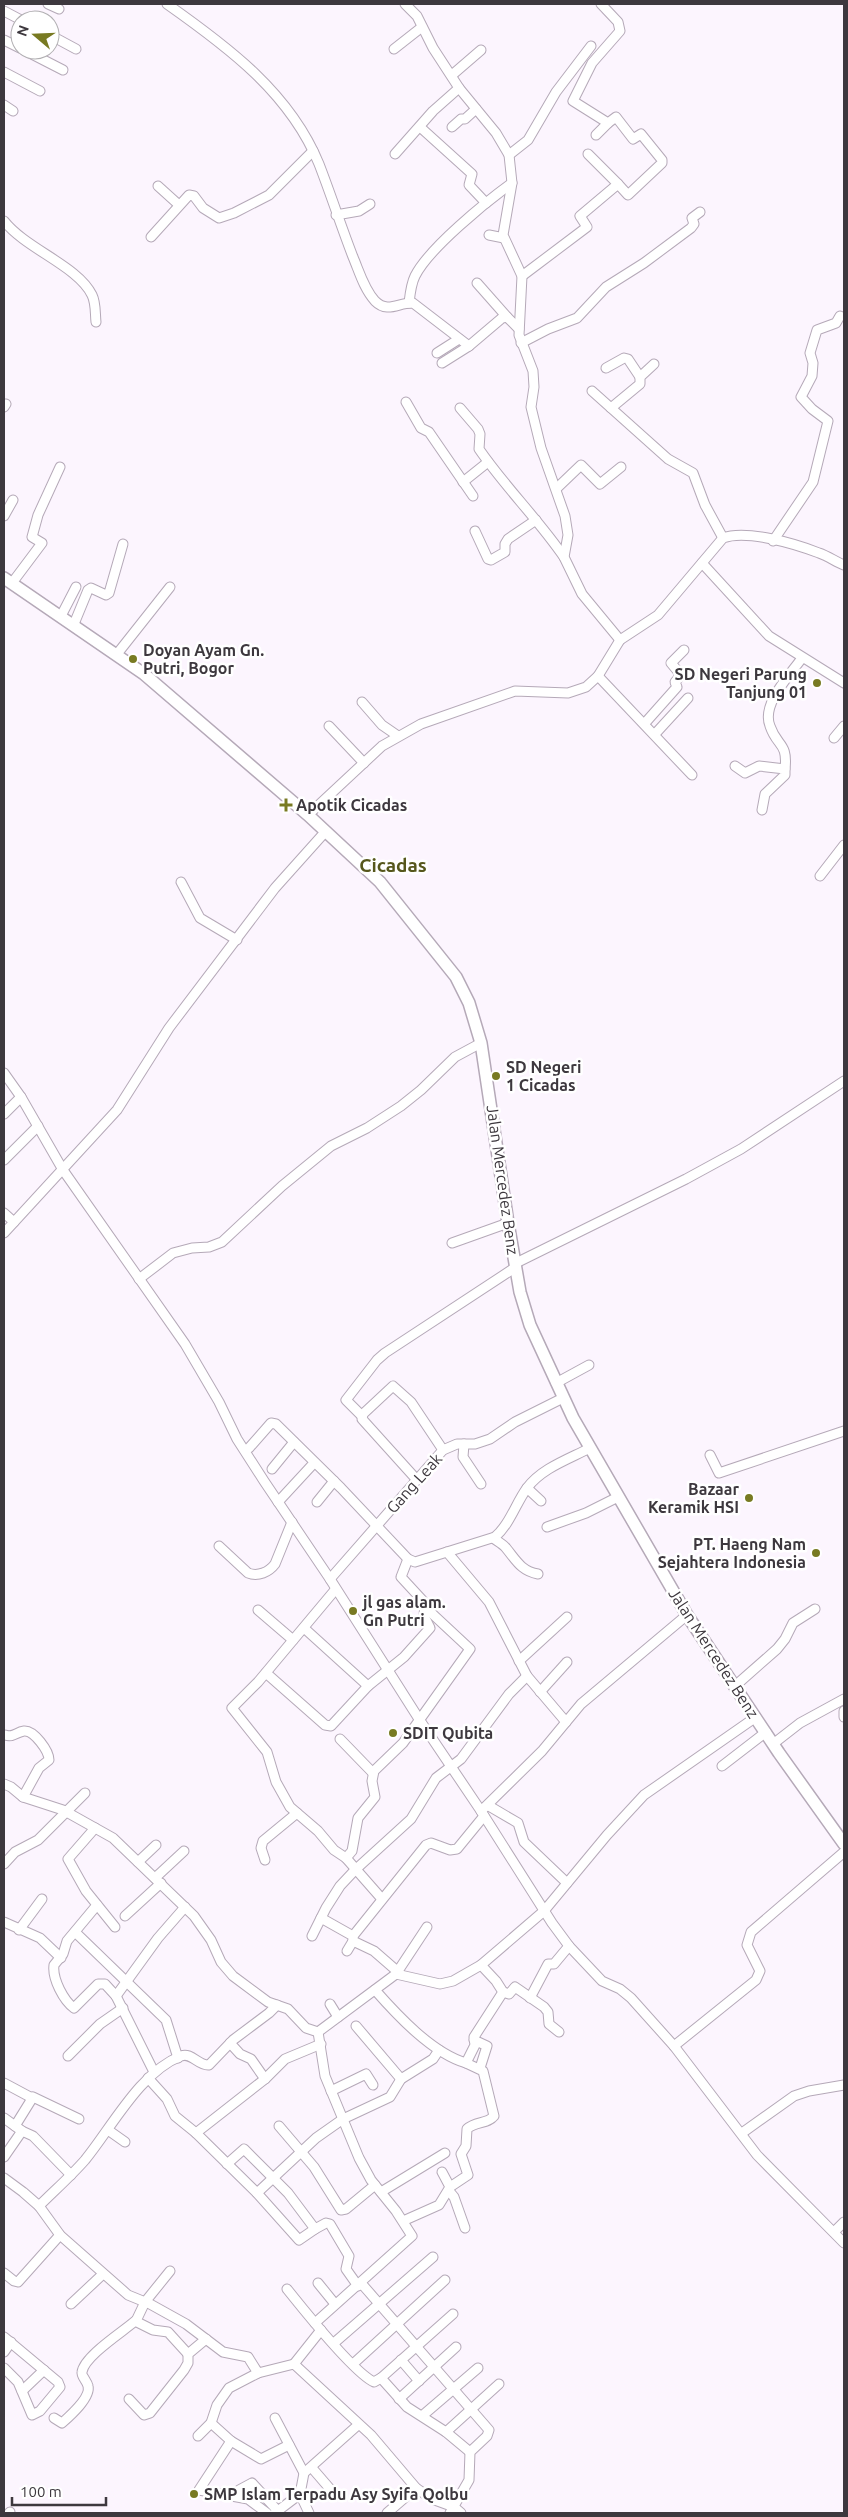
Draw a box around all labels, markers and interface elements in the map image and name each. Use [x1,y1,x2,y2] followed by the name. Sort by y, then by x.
[10,10,60,60] north arrow
[13,23,32,38] text: N
[143,641,264,677] place label: Doyan Ayam Gn. Putri, Bogor
[127,653,139,665] marker: Doyan Ayam Gn. Putri, Bogor
[675,665,807,701] place label: SD Negeri Parung Tanjung 01
[811,677,823,689] marker: SD Negeri Parung Tanjung 01
[296,796,407,814] place label: Apotik Cicadas
[280,799,292,811] marker: Apotik Cicadas
[359,854,427,876] district label: Cicadas
[506,1058,581,1094] place label: SD Negeri 1 Cicadas
[490,1070,502,1082] marker: SD Negeri 1 Cicadas
[484,1104,522,1256] street label: Jalan Mercedez Benz
[383,1449,445,1517] street label: Gang Leak
[648,1480,739,1516] place label: Bazaar Keramik HSI
[743,1492,755,1504] marker: Bazaar Keramik HSI
[658,1535,806,1571] place label: PT. Haeng Nam Sejahtera Indonesia
[810,1547,822,1559] marker: PT. Haeng Nam Sejahtera Indonesia
[665,1585,763,1721] street label: Jalan Mercedez Benz
[361,1593,446,1629] place label: jl gas alam. Gn Putri
[347,1605,359,1617] marker: jl gas alam. Gn Putri
[403,1724,493,1742] place label: SDIT Qubita
[387,1727,399,1739] marker: SDIT Qubita
[12,2474,106,2506] scale bar
[20,2483,62,2500] text: 100 m
[204,2485,468,2503] place label: SMP Islam Terpadu Asy Syifa Qolbu
[188,2488,200,2500] marker: SMP Islam Terpadu Asy Syifa Qolbu

